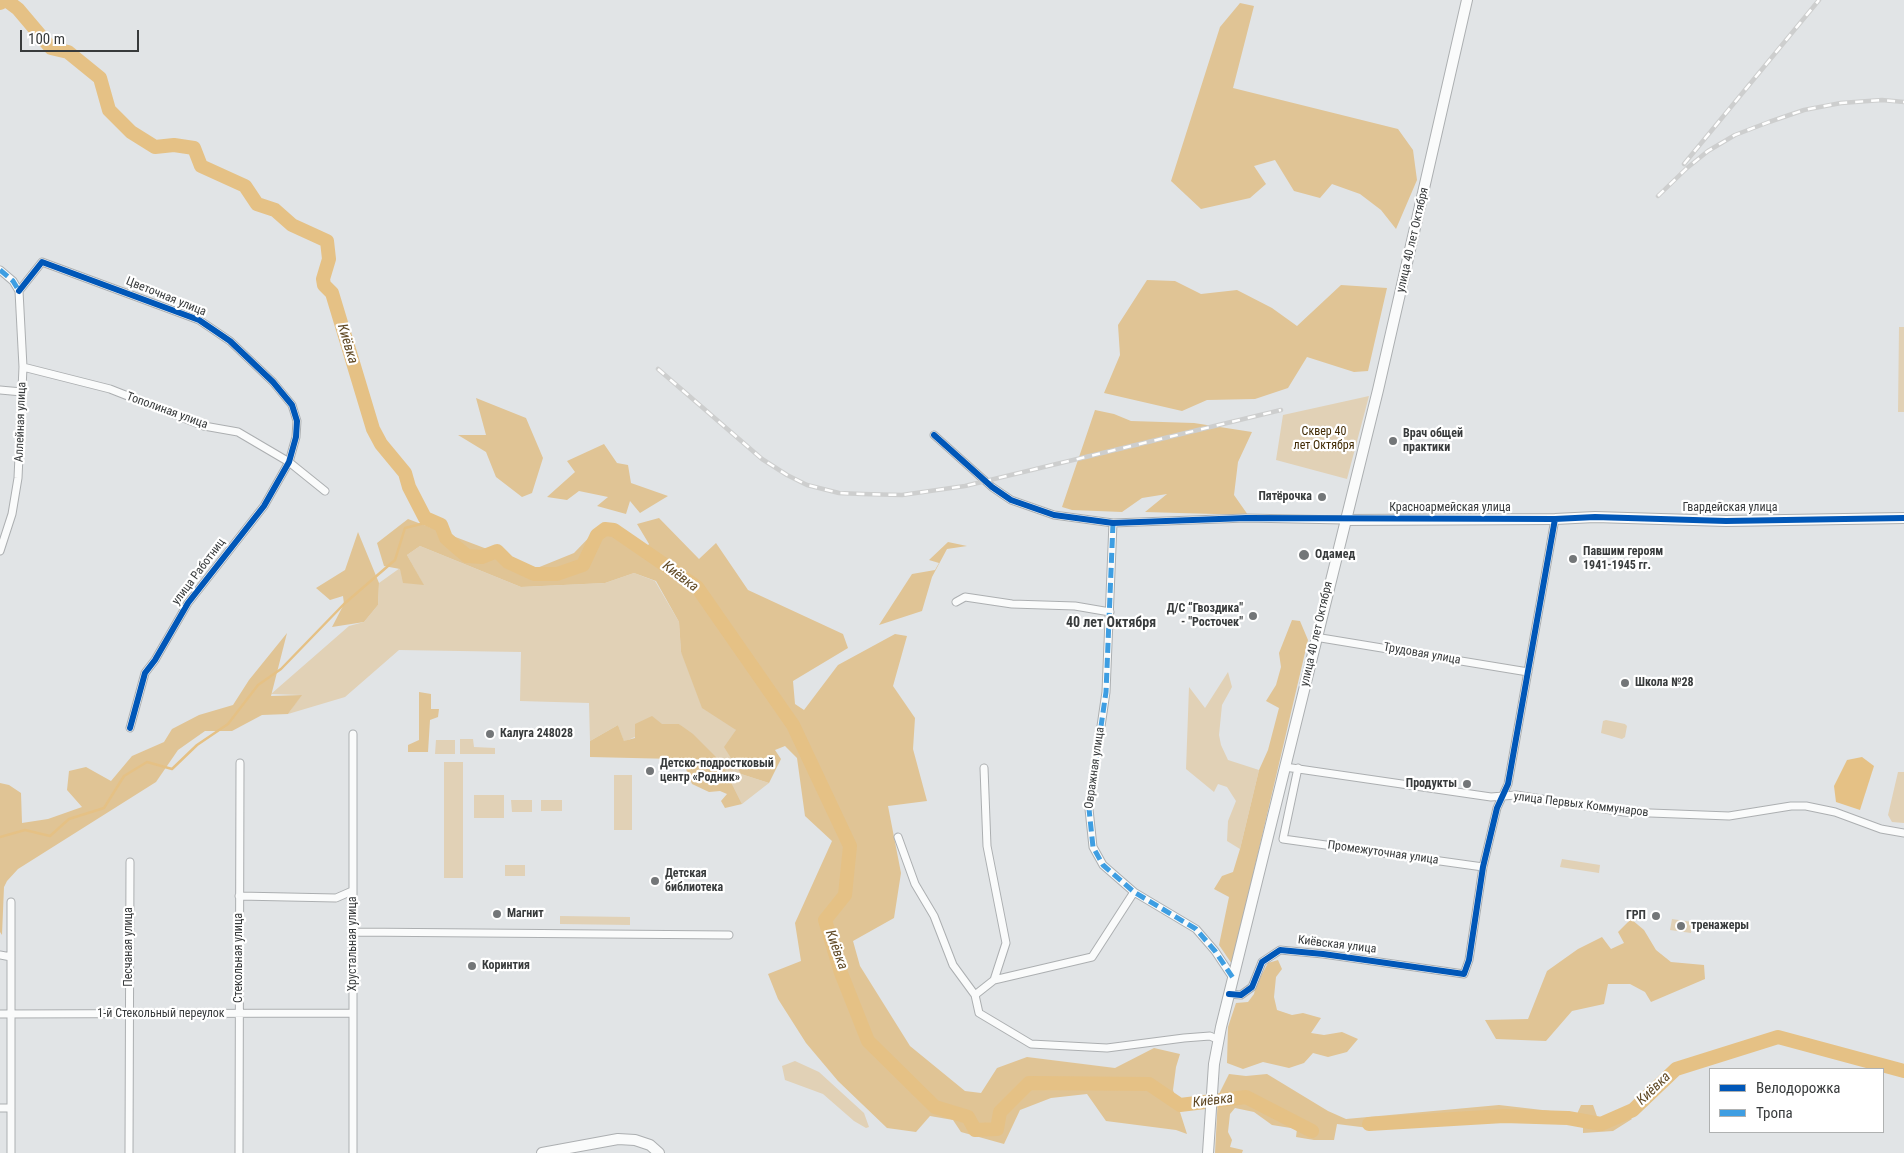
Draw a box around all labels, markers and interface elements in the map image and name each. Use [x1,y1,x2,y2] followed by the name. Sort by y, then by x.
[22,20,141,52] scale bar
[28,30,65,48] text: 100 m
[1394,186,1432,294] street label: улица 40 лет Октября
[124,274,208,320] street label: Цветочная улица
[333,322,361,366] water label: Киёвка
[12,382,30,462] street label: Аллейная улица
[124,390,210,432] street label: Тополиная улица
[1294,425,1354,453] park label: Сквер 40 лет Октября
[1403,427,1463,455] place label: Врач общей практики
[1387,435,1399,447] marker: Врач общей практики
[1258,490,1312,504] place label: Пятёрочка
[1316,491,1328,503] marker: Пятёрочка
[1389,501,1511,515] street label: Красноармейская улица
[1682,501,1778,515] street label: Гвардейская улица
[169,536,229,608] street label: улица Работниц
[1583,545,1663,573] place label: Павшим героям 1941-1945 гг.
[1297,548,1311,562] marker: Одамед
[1315,548,1355,562] place label: Одамед
[1567,553,1579,565] marker: Павшим героям 1941-1945 гг.
[659,558,701,596] water label: Киёвка
[1298,580,1336,688] street label: улица 40 лет Октября
[1167,602,1243,630] place label: Д/С “Гвоздика" - "Росточек"
[1247,610,1259,622] marker: Д/С “Гвоздика" - "Росточек"
[1066,615,1156,631] district label: 40 лет Октября
[1382,640,1462,668] street label: Трудовая улица
[1635,676,1694,690] place label: Школа №28
[1619,677,1631,689] marker: Школа №28
[1082,726,1108,810] street label: Овражная улица
[500,727,573,741] place label: Калуга 248028
[484,728,496,740] marker: Калуга 248028
[660,757,774,785] place label: Детско-подростковый центр «Родник»
[644,765,656,777] marker: Детско-подростковый центр «Родник»
[1406,777,1457,791] place label: Продукты
[1461,778,1473,790] marker: Продукты
[1513,790,1649,820] street label: улица Первых Коммунаров
[1327,838,1439,868] street label: Промежуточная улица
[665,867,723,895] place label: Детская библиотека
[649,875,661,887] marker: Детская библиотека
[346,897,360,991] street label: Хрустальная улица
[122,907,136,987] street label: Песчаная улица
[507,907,544,921] place label: Магнит
[491,908,503,920] marker: Магнит
[1626,909,1646,923] place label: ГРП
[1650,910,1662,922] marker: ГРП
[232,913,246,1003] street label: Стекольная улица
[1691,919,1749,933] place label: тренажеры
[1675,920,1687,932] marker: тренажеры
[821,928,851,972] water label: Киёвка
[1297,933,1377,957] street label: Киёвская улица
[482,959,530,973] place label: Коринтия
[466,960,478,972] marker: Коринтия
[97,1007,225,1021] street label: 1-й Стекольный переулок
[1709,1068,1884,1133] legend
[1634,1069,1674,1109] water label: Киёвка
[1756,1079,1841,1097] text: Велодорожка
[1192,1090,1234,1112] water label: Киёвка
[1756,1104,1793,1122] text: Тропа

